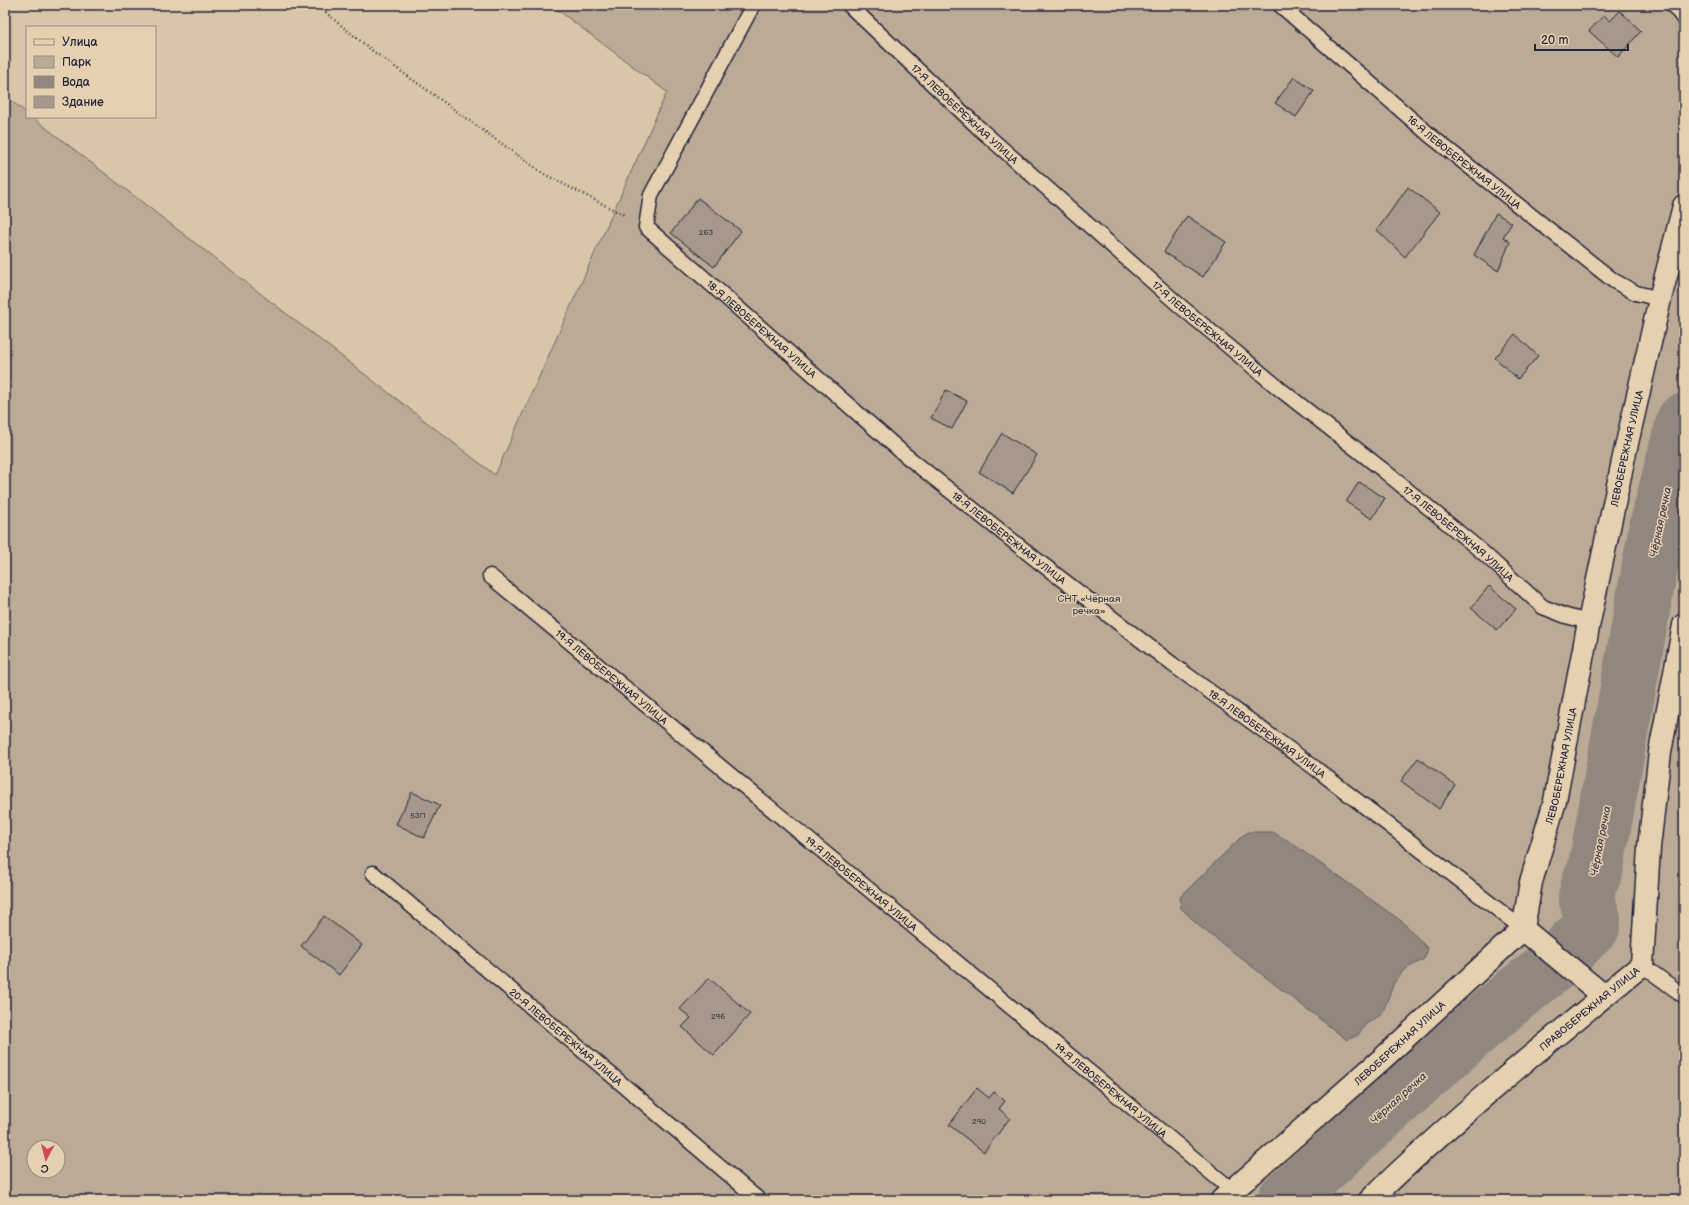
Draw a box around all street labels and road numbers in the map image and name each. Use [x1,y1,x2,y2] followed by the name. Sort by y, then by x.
[908,62,1021,167] street label: 17-Я ЛЕВОБЕРЕЖНАЯ УЛИЦА
[1404,113,1523,212] street label: 16-Я ЛЕВОБЕРЕЖНАЯ УЛИЦА
[704,278,819,381] street label: 18-Я ЛЕВОБЕРЕЖНАЯ УЛИЦА
[1149,279,1265,380] street label: 17-Я ЛЕВОБЕРЕЖНАЯ УЛИЦА
[1608,388,1646,509] street label: ЛЕВОБЕРЕЖНАЯ УЛИЦА
[1400,484,1516,585] street label: 17-Я ЛЕВОБЕРЕЖНАЯ УЛИЦА
[949,490,1069,588] street label: 18-Я ЛЕВОБЕРЕЖНАЯ УЛИЦА
[553,628,670,728] street label: 19-Я ЛЕВОБЕРЕЖНАЯ УЛИЦА
[1206,688,1328,781] street label: 18-Я ЛЕВОБЕРЕЖНАЯ УЛИЦА
[1543,706,1580,827] street label: ЛЕВОБЕРЕЖНАЯ УЛИЦА
[802,834,920,934] street label: 19-Я ЛЕВОБЕРЕЖНАЯ УЛИЦА
[1537,964,1643,1054] street label: ПРАВОБЕРЕЖНАЯ УЛИЦА
[507,986,625,1089] street label: 20-Я ЛЕВОБЕРЕЖНАЯ УЛИЦА
[1351,998,1449,1089] street label: ЛЕВОБЕРЕЖНАЯ УЛИЦА
[1052,1041,1170,1141] street label: 19-Я ЛЕВОБЕРЕЖНАЯ УЛИЦА

